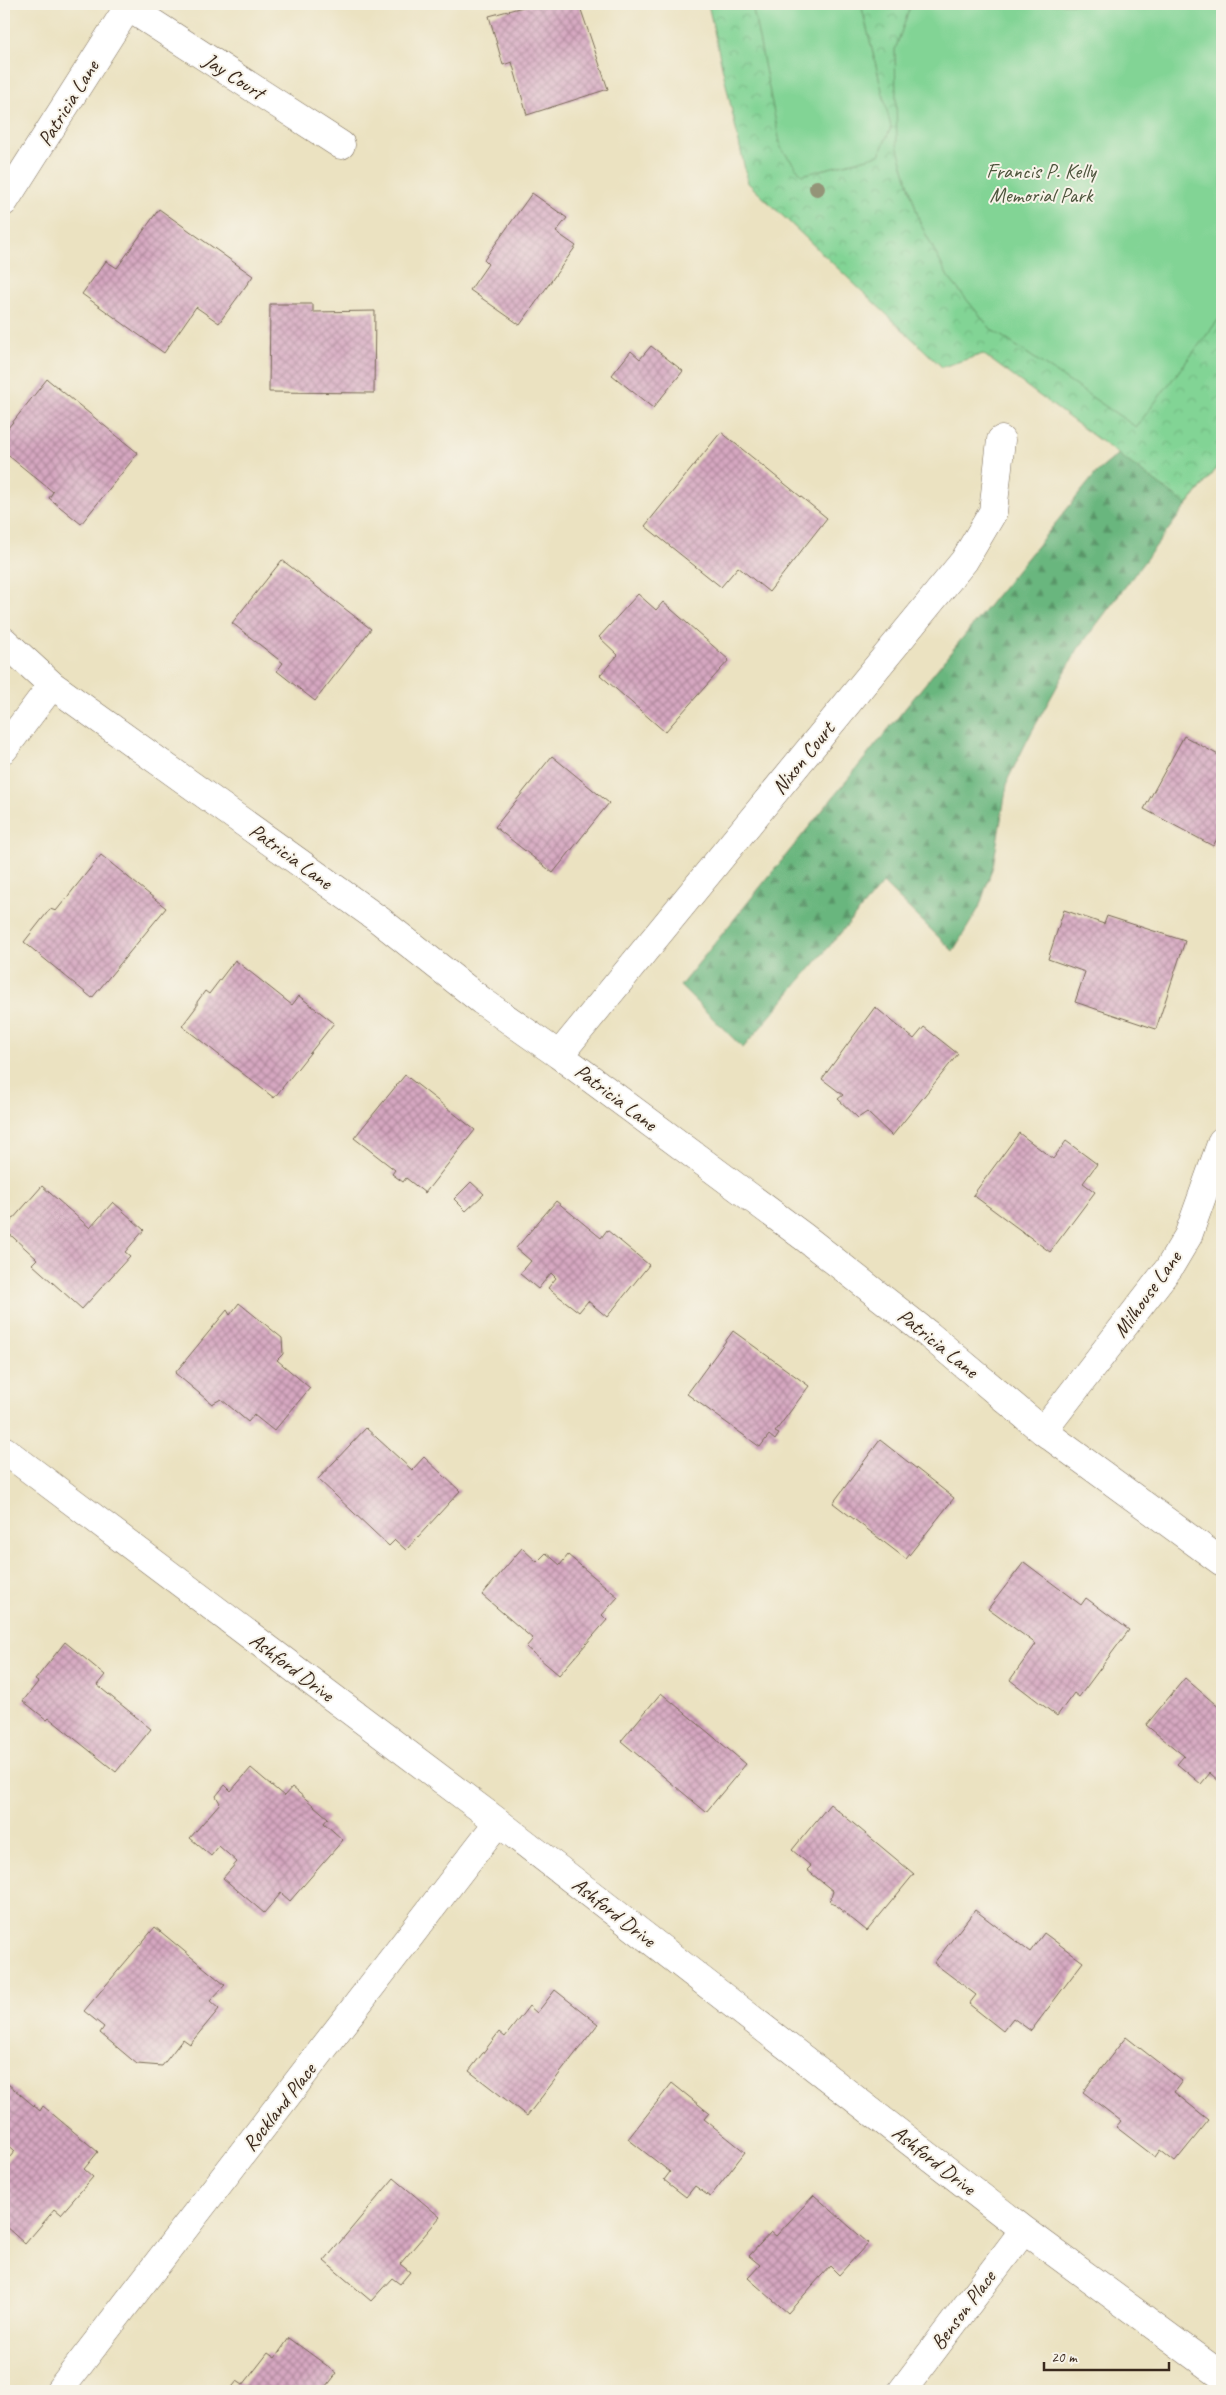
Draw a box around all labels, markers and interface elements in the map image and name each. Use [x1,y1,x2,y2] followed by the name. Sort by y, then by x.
[198,46,272,107] street label: Jay Court
[31,54,105,151] street label: Patricia Lane
[986,158,1097,208] park label: Francis P. Kelly Memorial Park
[766,715,841,800] street label: Nixon Court
[244,817,338,895] street label: Patricia Lane
[570,1058,663,1137] street label: Patricia Lane
[1107,1245,1188,1342] street label: Milhouse Lane
[892,1303,984,1384] street label: Patricia Lane
[245,1627,340,1708] street label: Ashford Drive
[567,1871,662,1953] street label: Ashford Drive
[237,2056,323,2156] street label: Rockland Place
[887,2119,982,2201] street label: Ashford Drive
[925,2263,1003,2355] street label: Benson Place
[1044,2340,1168,2372] scale bar
[1051,2348,1078,2367] text: 20 m

